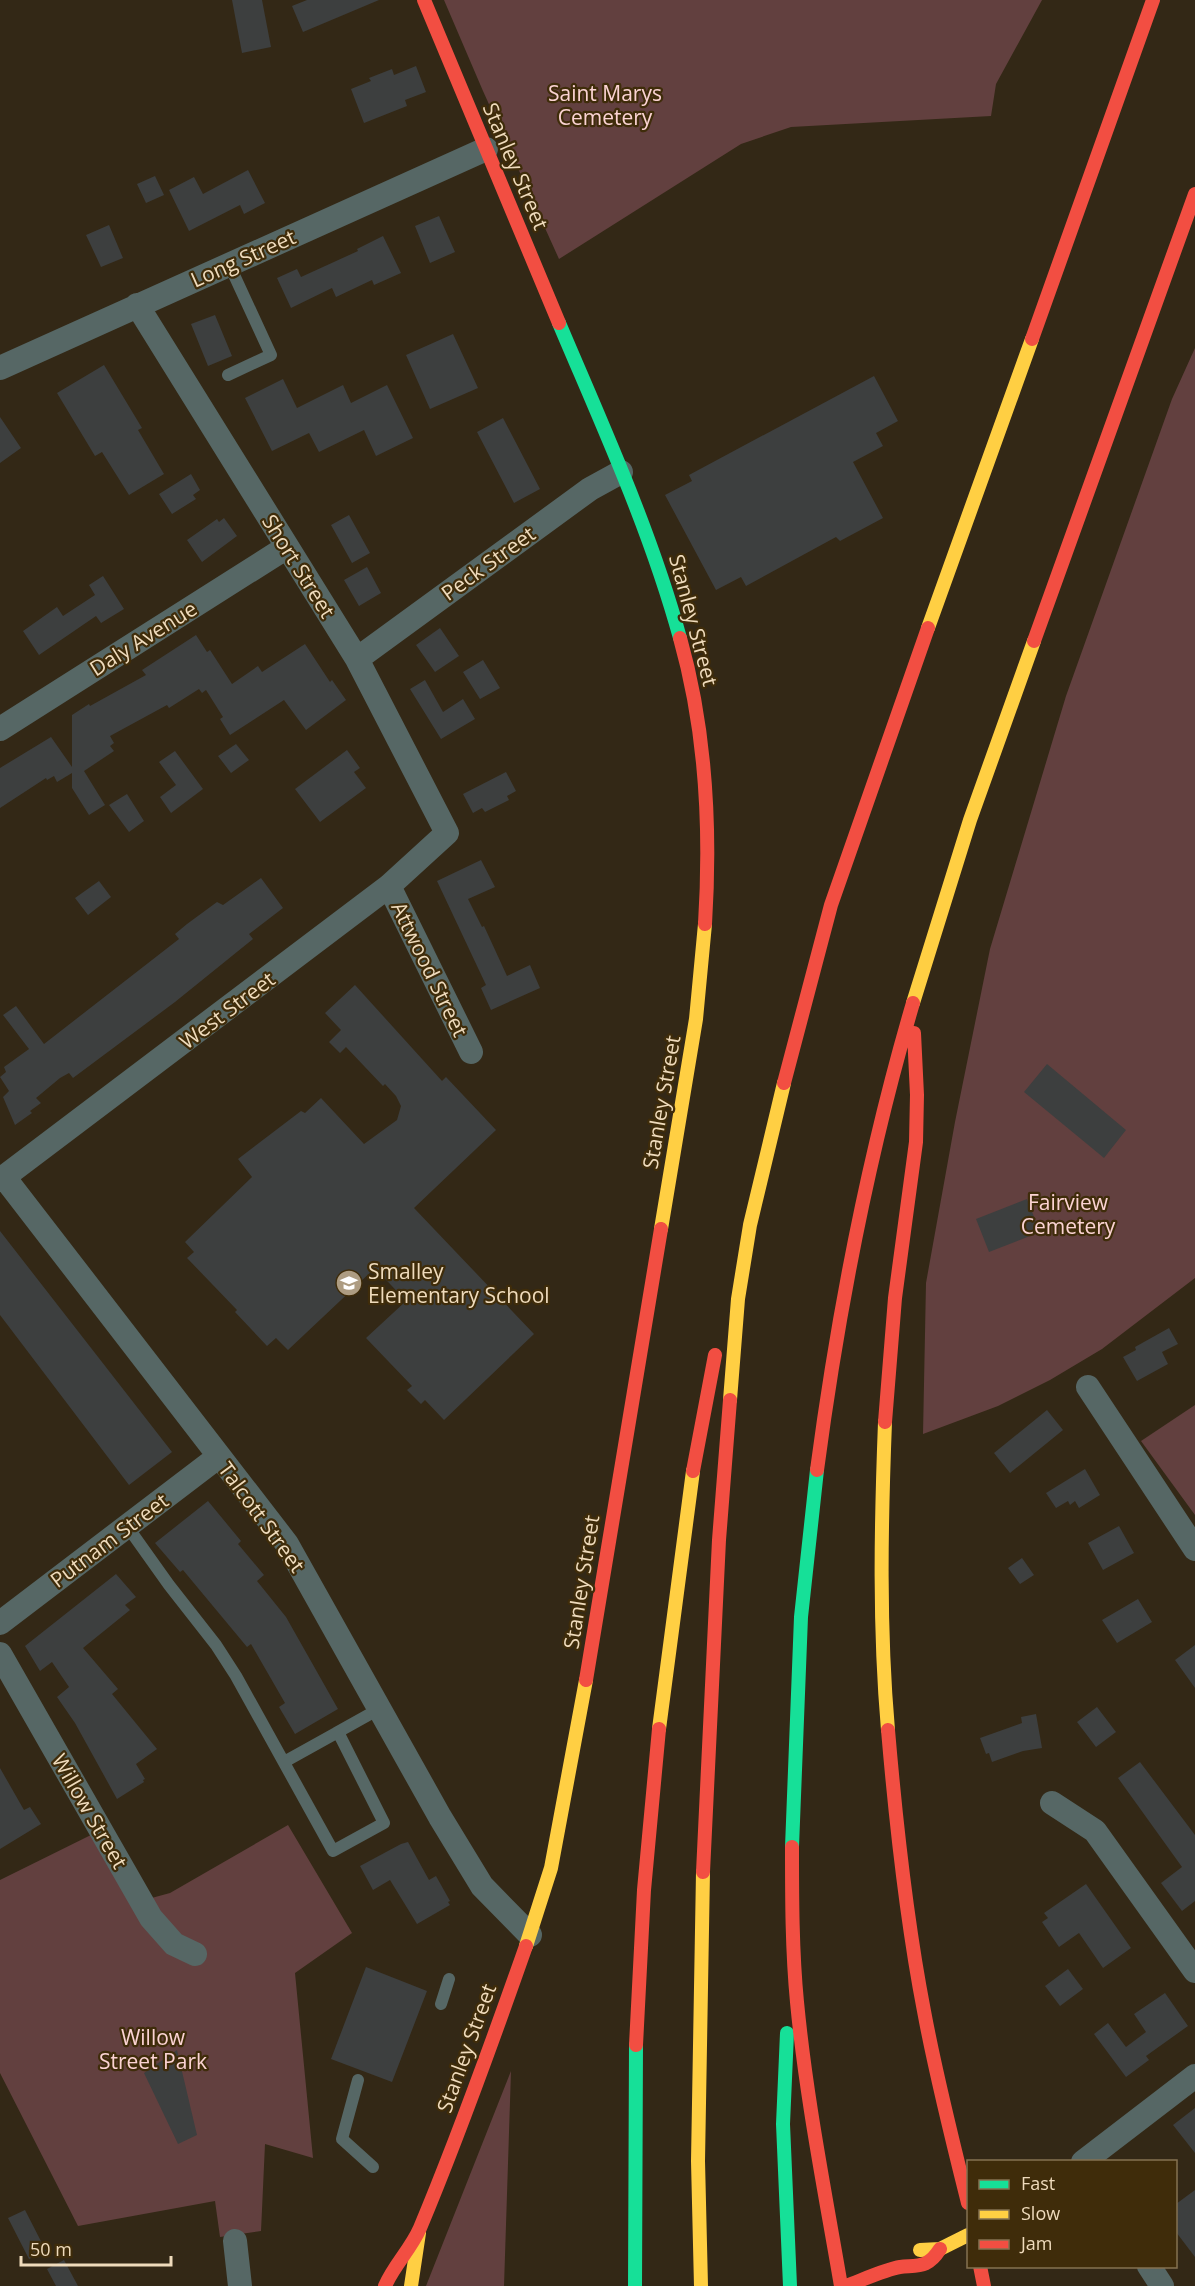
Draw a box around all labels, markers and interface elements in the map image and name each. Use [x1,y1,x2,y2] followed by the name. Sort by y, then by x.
[548,79,662,131] park label: Saint Marys Cemetery
[477,98,555,234] street label: Stanley Street
[186,222,300,294] street label: Long Street
[256,509,342,623] street label: Short Street
[435,519,541,607] street label: Peck Street
[663,551,725,689] street label: Stanley Street
[84,594,202,682] street label: Daly Avenue
[385,897,475,1041] street label: Attwood Street
[174,965,280,1055] street label: West Street
[635,1033,687,1171] street label: Stanley Street
[1021,1188,1116,1240] park label: Fairview Cemetery
[368,1257,550,1309] place label: Smalley Elementary School
[334,1268,364,1298] school or university icon: Smalley Elementary School
[212,1456,312,1578] street label: Talcott Street
[44,1486,174,1594] street label: Putnam Street
[557,1513,605,1651] street label: Stanley Street
[46,1748,134,1874] street label: Willow Street
[430,1980,502,2116] street label: Stanley Street
[99,2023,207,2075] park label: Willow Street Park
[967,2160,1177,2268] legend
[1021,2171,1055,2195] text: Fast
[1021,2201,1060,2225] text: Slow
[21,2229,171,2267] scale bar
[1019,2231,1053,2255] text: Jam
[30,2237,72,2261] text: 50 m

